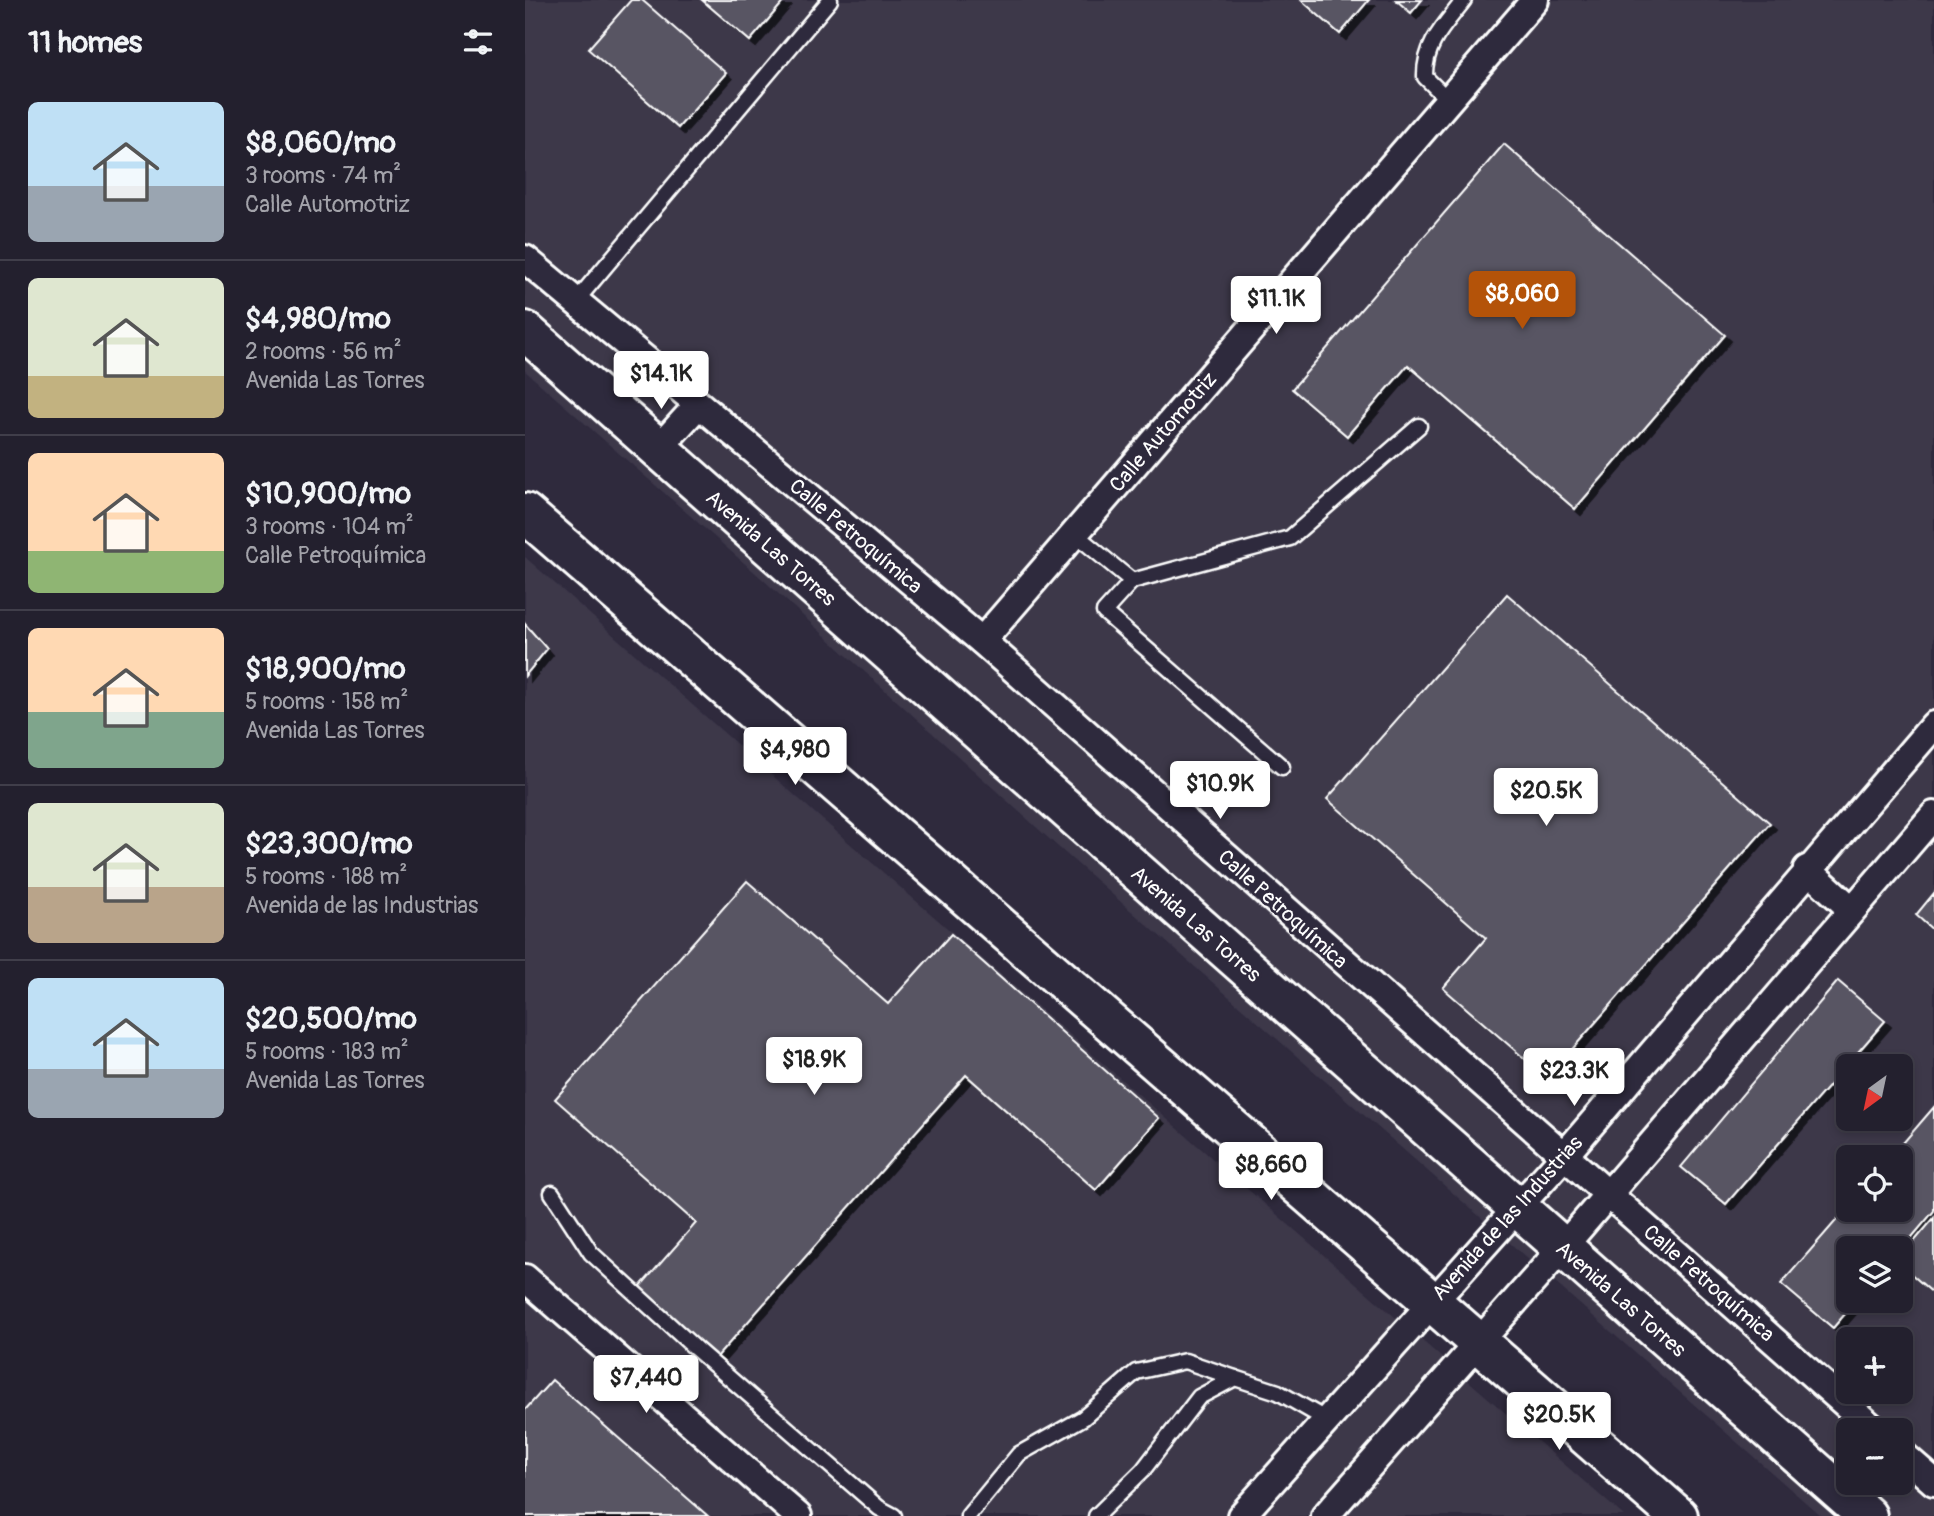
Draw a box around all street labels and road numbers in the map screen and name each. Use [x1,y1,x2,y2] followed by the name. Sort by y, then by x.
[1104,367,1223,498] street label: Calle Automotriz
[784,473,928,600] street label: Calle Petroquímica
[700,484,842,613] street label: Avenida Las Torres
[1212,844,1353,975] street label: Calle Petroquímica
[1125,860,1267,989] street label: Avenida Las Torres
[1426,1130,1589,1307] street label: Avenida de las Industrias
[1637,1219,1780,1348] street label: Calle Petroquímica
[1550,1235,1692,1364] street label: Avenida Las Torres

